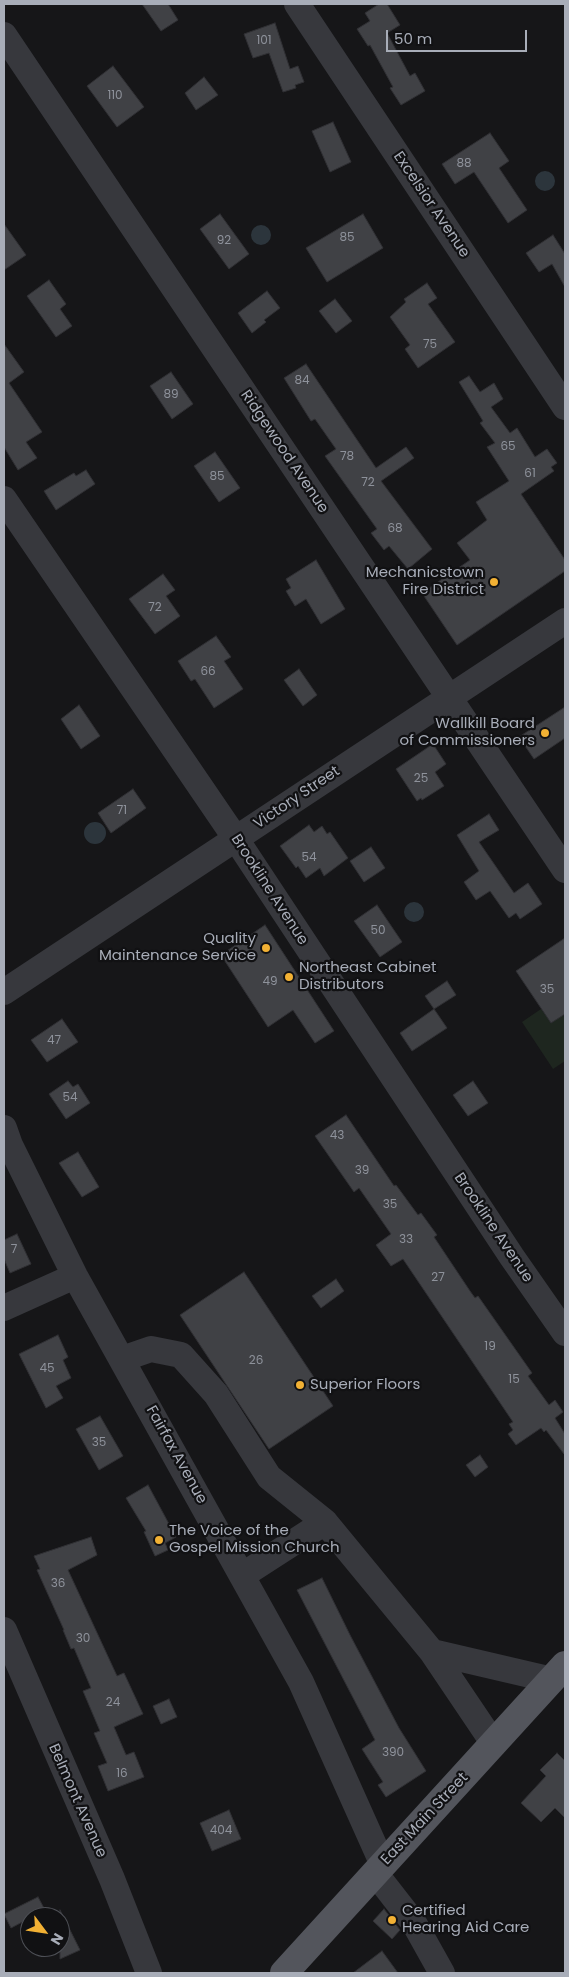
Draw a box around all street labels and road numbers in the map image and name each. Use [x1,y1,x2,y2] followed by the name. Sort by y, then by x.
[389,149,473,261] street label: Excelsior Avenue
[236,387,332,517] street label: Ridgewood Avenue
[251,763,343,833] street label: Victory Street
[227,831,311,949] street label: Brookline Avenue
[450,1170,536,1286] street label: Brookline Avenue
[142,1403,210,1507] street label: Fairfax Avenue
[44,1741,110,1861] street label: Belmont Avenue
[378,1769,472,1869] street label: East Main Street

